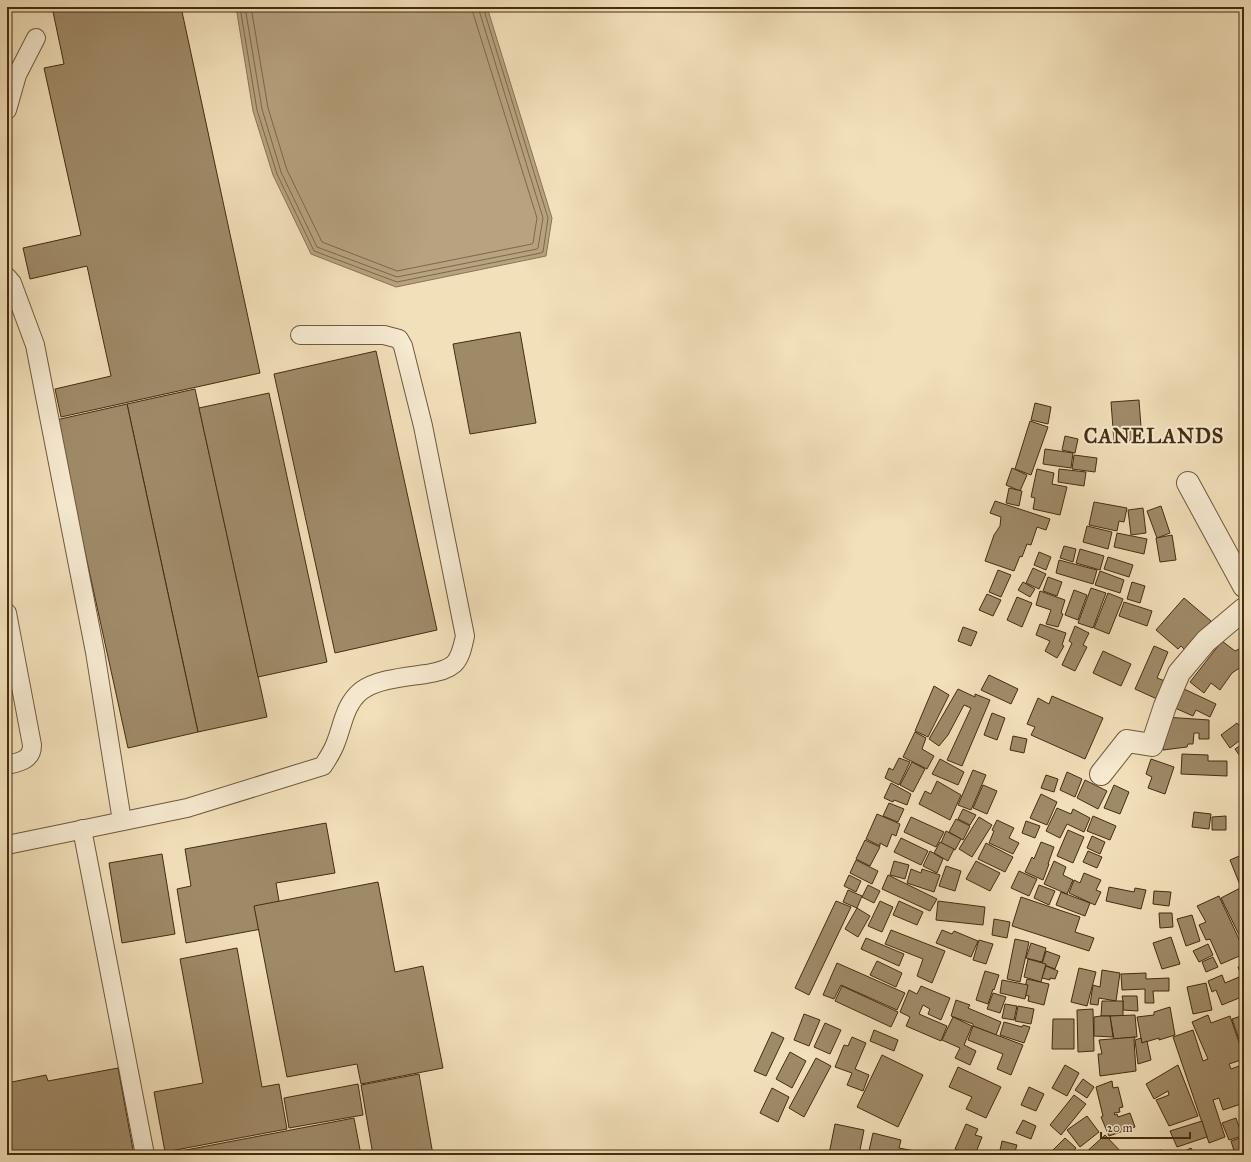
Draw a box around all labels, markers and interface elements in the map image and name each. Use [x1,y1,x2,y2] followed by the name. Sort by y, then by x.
[1084,424,1224,448] district label: CANELANDS
[1101,1114,1190,1140] scale bar
[1107,1121,1133,1135] text: 20 m

